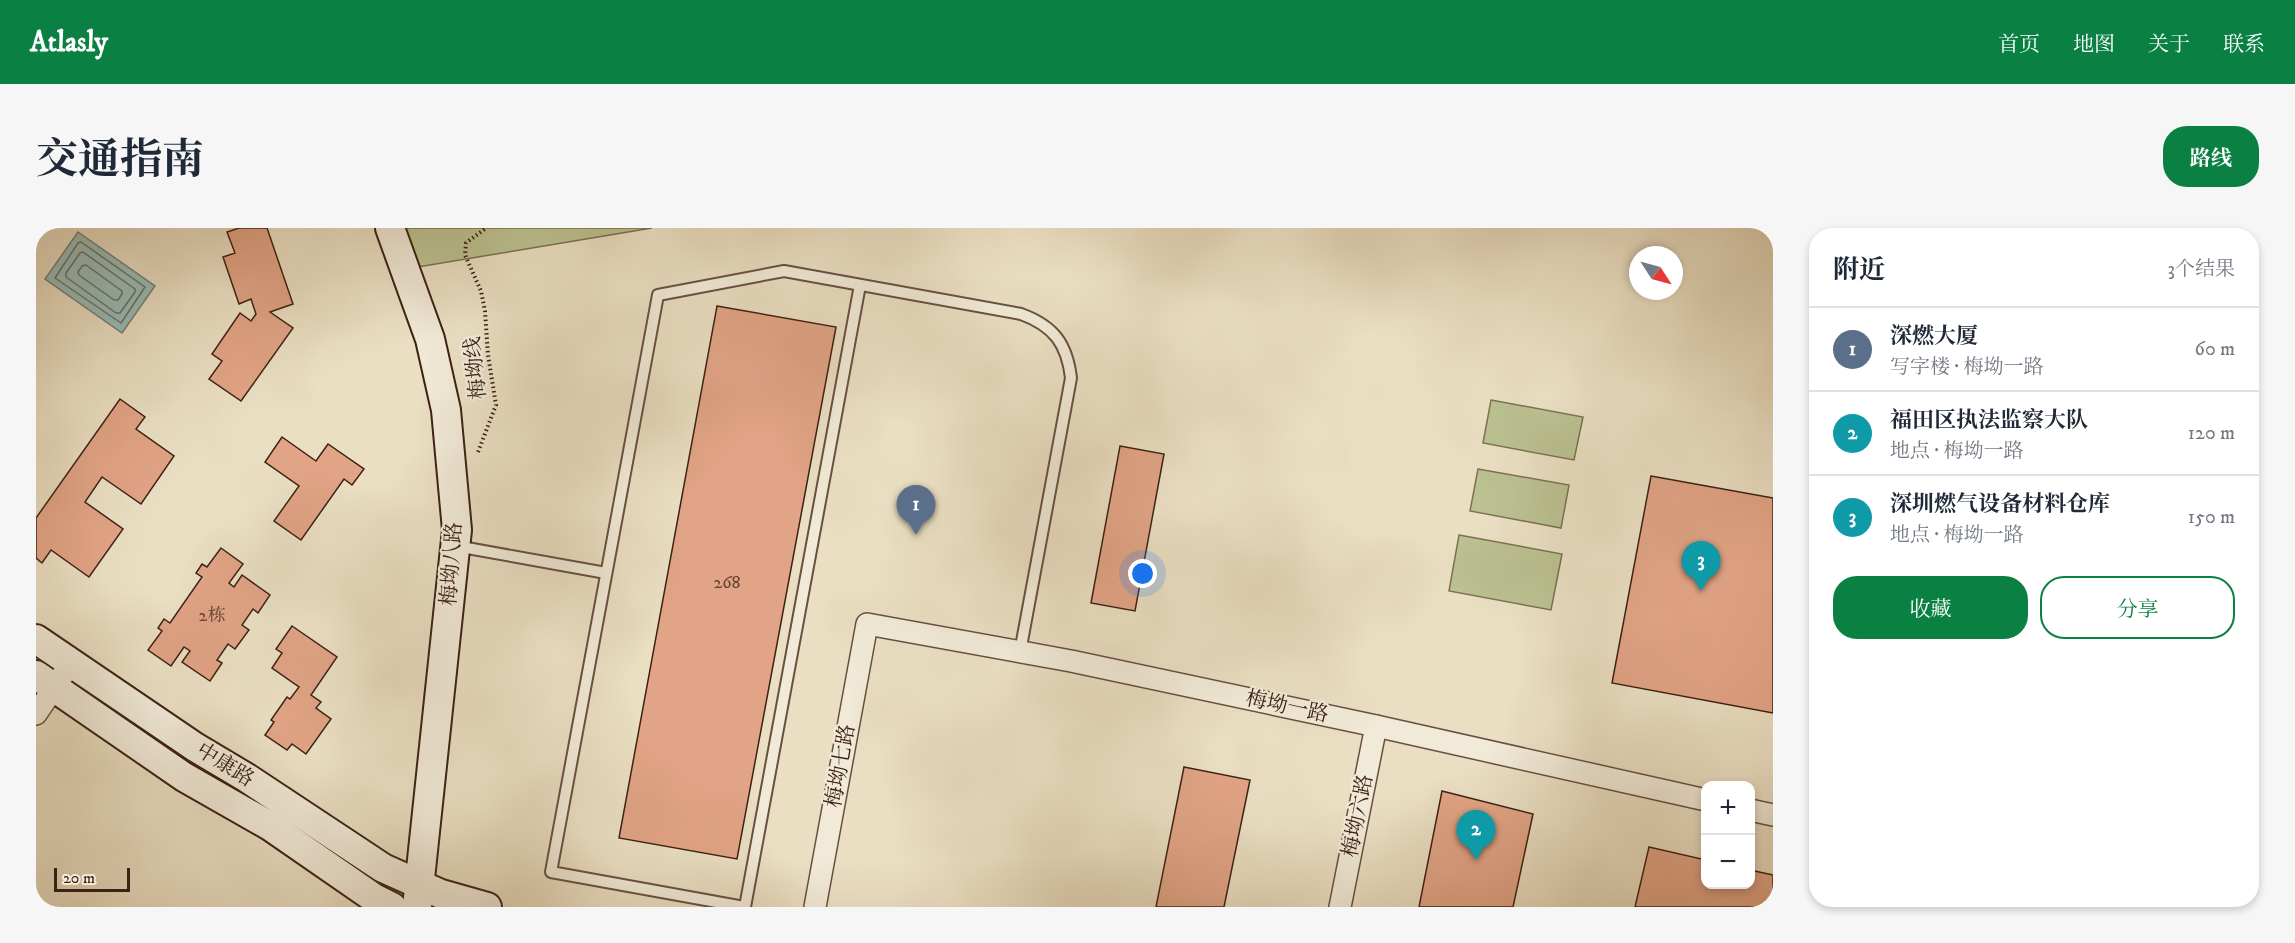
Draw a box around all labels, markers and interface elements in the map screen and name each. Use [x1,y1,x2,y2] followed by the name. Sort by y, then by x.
[30,25,108,60] text: Atlasly
[1998,32,2040,58] text: 首页
[2073,32,2115,58] text: 地图
[2148,32,2190,58] text: 关于
[2223,32,2265,58] text: 联系
[2163,126,2259,187] button: 路线
[36,135,204,187] text: 交通指南
[1629,246,1683,300] north arrow
[1833,254,1885,287] text: 附近
[2168,257,2235,282] text: 3个结果
[1890,323,1978,350] text: 深燃大厦
[460,335,492,401] street label: 梅坳线
[1849,337,1856,362] text: 1
[2195,337,2235,362] text: 60 m
[1890,355,2043,380] text: 写字楼 · 梅坳一路
[1890,407,2088,434] text: 福田区执法监察大队
[1848,421,1857,446] text: 2
[2188,421,2235,446] text: 120 m
[1890,439,2023,464] text: 地点 · 梅坳一路
[896,486,936,535] pin: 1
[1890,491,2110,518] text: 深圳燃气设备材料仓库
[1849,505,1856,530] text: 3
[2188,505,2235,530] text: 150 m
[436,521,468,607] street label: 梅坳八路
[1890,523,2023,548] text: 地点 · 梅坳一路
[1682,542,1720,591] pin: 3
[1128,559,1157,588] your location
[713,572,741,594] house number: 268
[1833,576,2028,639] button: 收藏
[2040,576,2235,639] button: 分享
[199,605,225,627] house number: 2栋
[1243,686,1331,728] street label: 梅坳一路
[821,722,861,810] street label: 梅坳七路
[191,737,259,793] street label: 中康路
[1337,772,1379,860] street label: 梅坳六路
[1701,781,1755,889] map controls
[1701,781,1755,835] button: +
[1456,810,1496,860] pin: 2
[1701,835,1755,889] button: −
[54,865,130,892] scale bar
[63,868,95,888] text: 20 m

